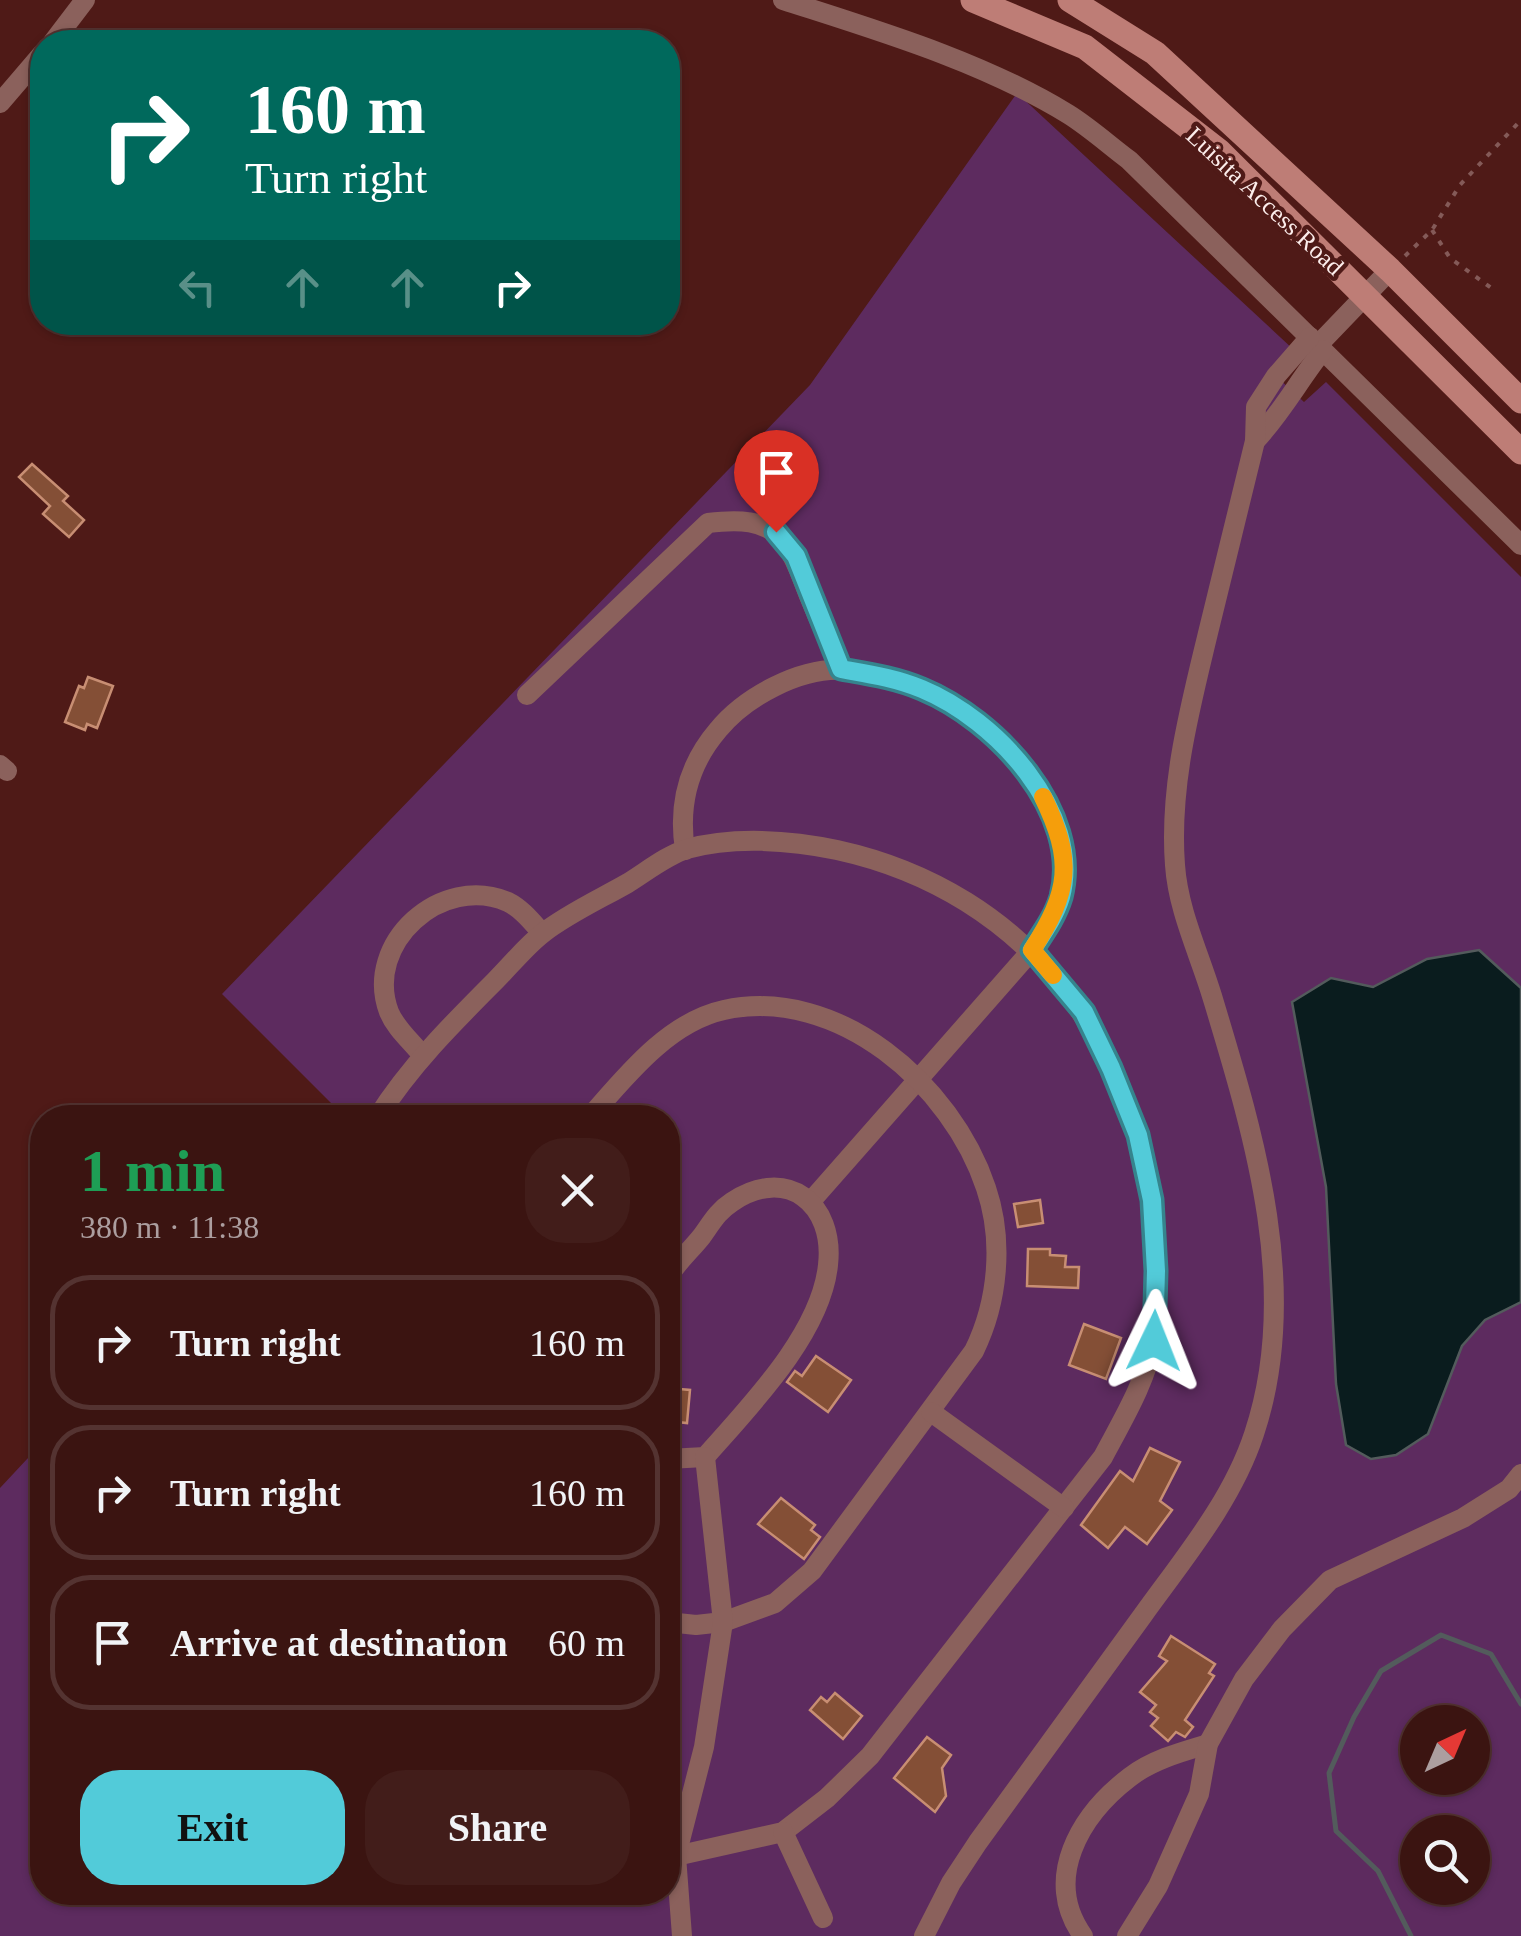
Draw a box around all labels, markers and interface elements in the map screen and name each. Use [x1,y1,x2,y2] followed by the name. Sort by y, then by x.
[80,70,210,200] icon: right
[245,71,426,148] text: 160 m
[1181,122,1349,281] street label: Luisita Access Road
[245,153,427,203] text: Turn right
[170,260,225,315] icon: left
[275,260,330,315] icon: ahead
[380,260,435,315] icon: ahead
[485,260,540,315] icon: right
[734,430,819,533] pin
[749,445,804,500] icon: arrive
[80,1138,225,1204] text: 1 min
[525,1138,630,1243] button: close
[80,1209,259,1245] text: 380 m · 11:38
[1102,1289,1206,1393] position arrow
[85,1315,140,1370] icon: right
[170,1322,341,1364] text: Turn right
[529,1322,625,1364] text: 160 m
[85,1465,140,1520] icon: right
[170,1472,341,1514] text: Turn right
[529,1472,625,1514] text: 160 m
[85,1615,140,1670] icon: arrive
[170,1622,508,1664] text: Arrive at destination
[548,1622,625,1664] text: 60 m
[1400,1705,1490,1795] north arrow
[1400,1705,1490,1905] map controls
[80,1770,345,1885] button: Exit
[365,1770,630,1885] button: Share
[1400,1815,1490,1905] button: search

